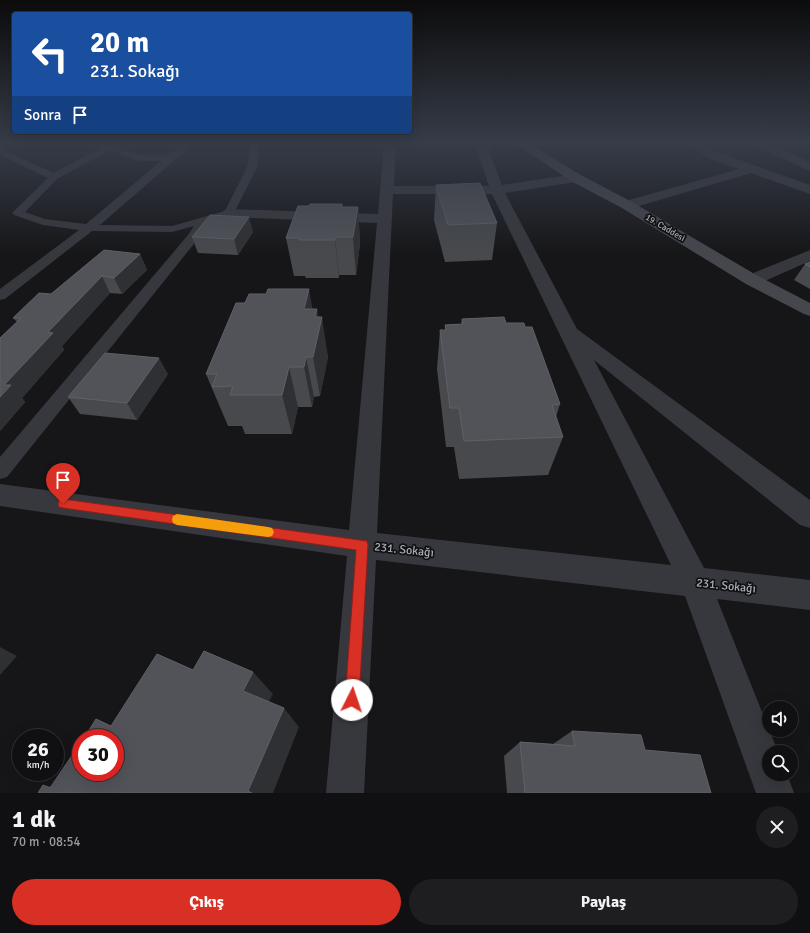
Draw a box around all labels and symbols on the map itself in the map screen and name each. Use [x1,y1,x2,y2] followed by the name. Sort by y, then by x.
[643,212,687,244] street label: 19. Caddesi
[46,463,80,504] pin
[373,539,435,561] street label: 231. Sokağı
[695,575,757,597] street label: 231. Sokağı
[331,679,373,721] position arrow
[72,729,124,781] speed limit sign: 30

